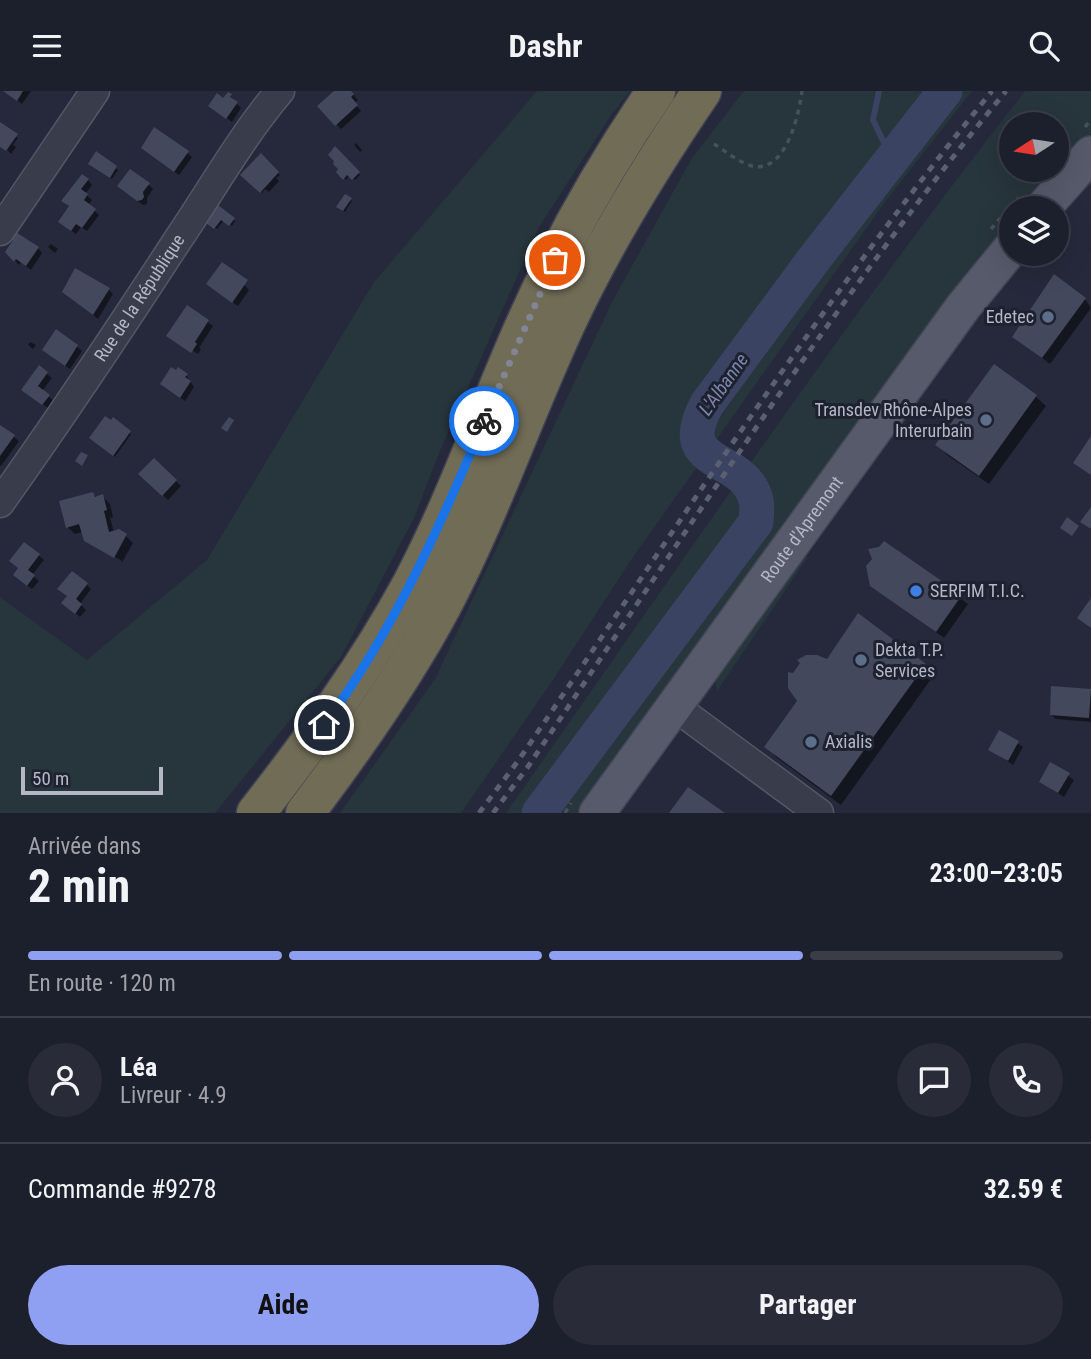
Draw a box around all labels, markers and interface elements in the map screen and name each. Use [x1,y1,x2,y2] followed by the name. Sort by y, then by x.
[28,27,66,65] icon: menu
[508,27,583,65] text: Dashr
[1025,27,1063,65] icon: search
[999,112,1069,182] north arrow
[999,112,1069,266] map controls
[999,196,1069,266] button: layers
[90,230,189,365] street label: Rue de la République
[525,230,585,290] pin
[536,241,574,279] icon: bag
[986,306,1034,327] place label: Edetec
[1040,309,1056,325] marker: Edetec
[694,349,753,420] water label: L'Albanne
[449,386,519,456] courier
[815,399,972,441] place label: Transdev Rhône-Alpes Interurbain
[465,402,503,440] icon: bike
[978,412,994,428] marker: Transdev Rhône-Alpes Interurbain
[756,472,847,586] street label: Route d'Apremont
[930,580,1025,601] place label: SERFIM T.I.C.
[908,583,924,599] marker: SERFIM T.I.C.
[875,639,944,681] place label: Dekta T.P. Services
[853,652,869,668] marker: Dekta T.P. Services
[294,695,354,755] pin
[305,706,343,744] icon: home
[825,731,873,752] place label: Axialis
[803,734,819,750] marker: Axialis
[21,764,163,796] scale bar
[32,767,69,790] text: 50 m
[28,833,141,860] text: Arrivée dans
[929,858,1063,888] text: 23:00–23:05
[28,859,130,913] text: 2 min
[28,970,176,997] text: En route · 120 m
[28,1043,102,1117] button: person
[897,1043,971,1117] button: chat
[989,1043,1063,1117] button: phone
[120,1052,157,1082] text: Léa
[120,1082,227,1109] text: Livreur · 4.9
[28,1174,217,1204] text: Commande #9278
[984,1174,1063,1204] text: 32.59 €
[28,1265,539,1345] button: Aide
[553,1265,1063,1345] button: Partager

